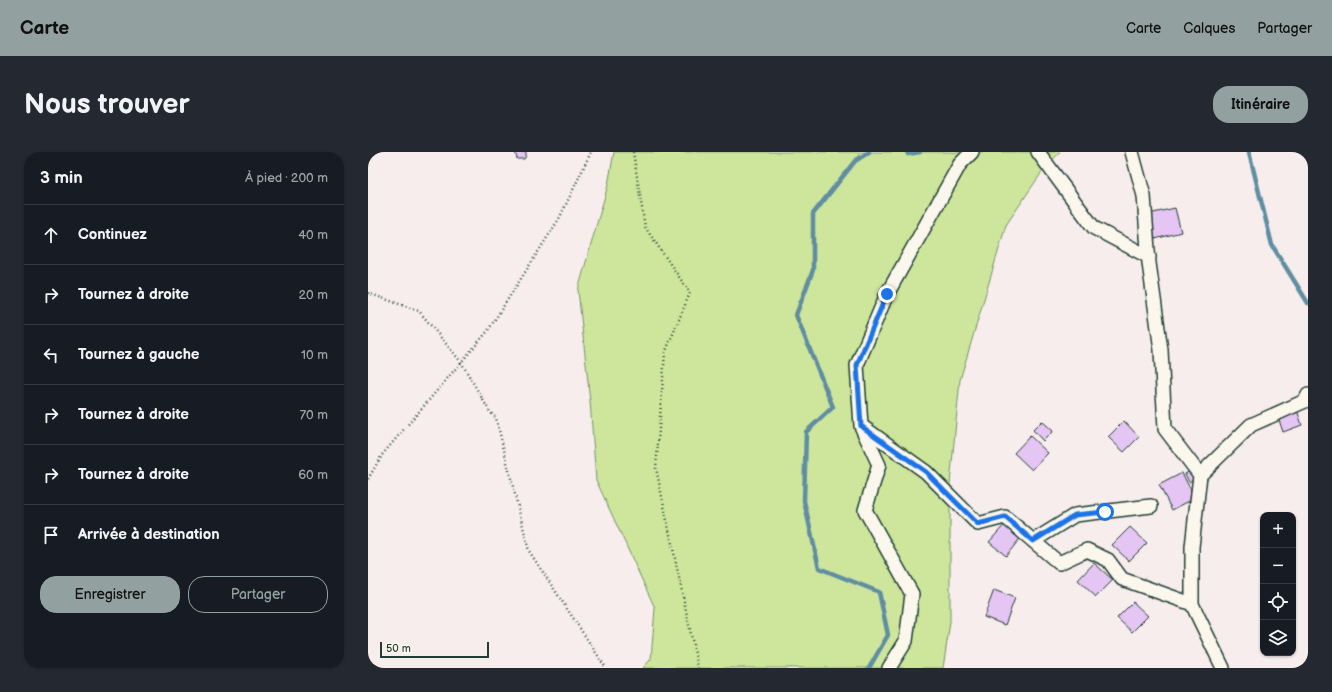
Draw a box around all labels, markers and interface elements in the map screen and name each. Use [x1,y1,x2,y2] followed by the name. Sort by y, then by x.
[20,17,69,40] text: Carte
[1126,20,1161,37] text: Carte
[1183,20,1235,37] text: Calques
[1257,20,1312,37] text: Partager
[1213,86,1308,123] button: Itinéraire
[24,88,190,121] text: Nous trouver
[40,168,83,188] text: 3 min
[245,170,328,186] text: À pied · 200 m
[40,224,62,246] icon: ahead
[78,225,147,244] text: Continuez
[298,227,328,243] text: 40 m
[40,284,62,306] icon: right
[78,285,189,304] text: Tournez à droite
[878,285,896,303] route end
[298,287,328,303] text: 20 m
[40,344,62,366] icon: left
[78,345,199,364] text: Tournez à gauche
[301,347,328,363] text: 10 m
[40,404,62,426] icon: right
[78,405,189,424] text: Tournez à droite
[300,407,328,423] text: 70 m
[40,464,62,486] icon: right
[78,465,189,484] text: Tournez à droite
[298,467,328,483] text: 60 m
[1096,503,1114,521] route start
[1260,512,1296,656] map controls
[1260,512,1296,548] button: +
[40,524,62,546] icon: arrive
[78,525,220,544] text: Arrivée à destination
[1260,548,1296,584] button: −
[40,576,180,613] button: Enregistrer
[188,576,328,613] button: Partager
[1260,584,1296,620] button: locate
[1260,620,1296,656] button: layers
[380,640,489,659] scale bar
[386,642,411,655] text: 50 m

